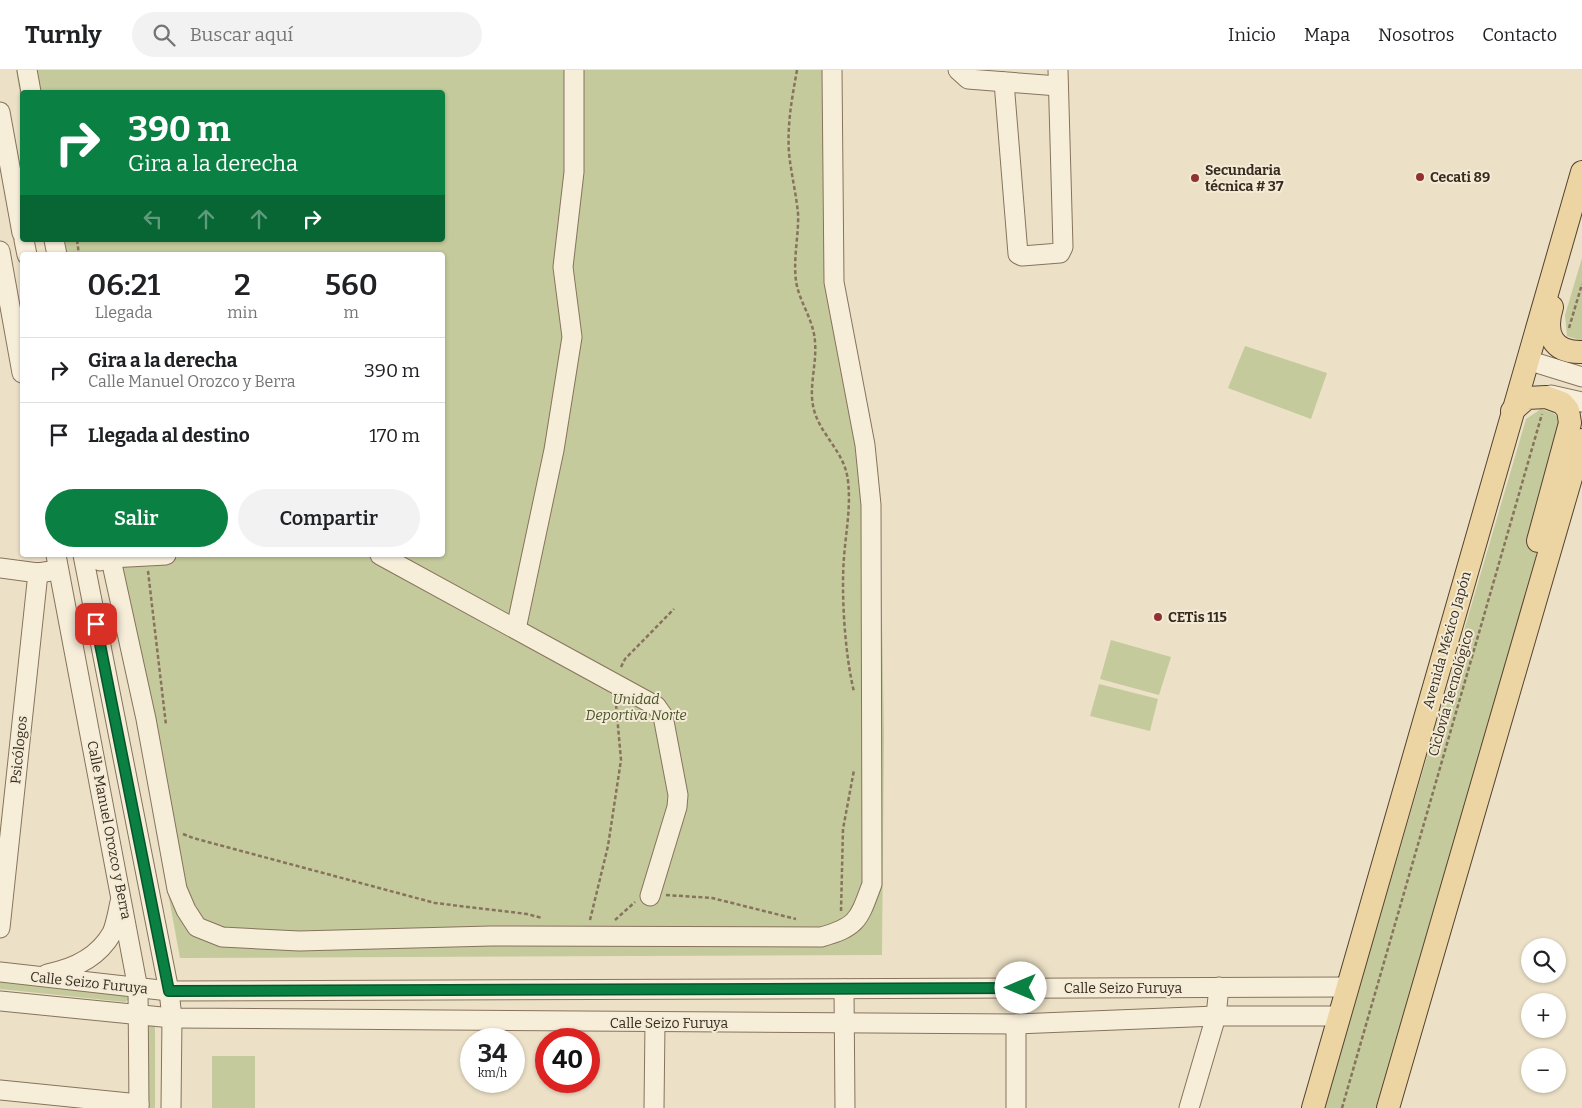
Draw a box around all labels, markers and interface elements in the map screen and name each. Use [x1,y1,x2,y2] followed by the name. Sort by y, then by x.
[132,12,482,57] search box
[25,21,102,49] text: Turnly
[150,21,178,49] icon: search
[190,23,293,46] text: Buscar aquí
[1228,24,1276,46] text: Inicio
[1304,24,1350,46] text: Mapa
[1378,24,1454,46] text: Nosotros
[1482,24,1557,46] text: Contacto
[128,108,231,150] text: 390 m
[45,110,110,175] icon: right
[128,150,298,177] text: Gira a la derecha
[1205,162,1284,195] place label: Secundaria técnica # 37
[1430,169,1490,186] place label: Cecati 89
[1414,171,1426,183] marker: Cecati 89
[1189,172,1201,184] marker: Secundaria técnica # 37
[139,205,167,233] icon: left
[192,205,220,233] icon: ahead
[245,205,273,233] icon: ahead
[298,205,326,233] icon: right
[87,267,160,303] text: 06:21
[234,267,251,303] text: 2
[325,267,378,303] text: 560
[95,303,153,322] text: Llegada
[227,303,258,322] text: min
[344,303,359,322] text: m
[88,349,237,372] text: Gira a la derecha
[45,356,73,384] icon: right
[364,359,420,382] text: 390 m
[88,372,296,391] text: Calle Manuel Orozco y Berra
[45,421,73,449] icon: arrive
[88,424,250,447] text: Llegada al destino
[369,424,420,447] text: 170 m
[45,489,228,547] button: Salir
[238,489,420,547] button: Compartir
[1419,569,1475,710] street label: Avenida México Japón
[75,603,117,645] pin
[1168,609,1227,626] place label: CETis 115
[82,610,110,638] icon: arrive
[1152,611,1164,623] marker: CETis 115
[1425,628,1477,758] street label: Ciclovía Tecnológico
[586,691,686,724] park label: Unidad Deportiva Norte
[7,715,31,785] street label: Psicólogos
[83,739,135,921] street label: Calle Manuel Orozco y Berra
[1521,938,1566,1093] map controls
[1521,938,1566,983] button: search
[994,961,1046,1013] position arrow
[29,968,149,998] street label: Calle Seizo Furuya
[1064,980,1182,997] street label: Calle Seizo Furuya
[1521,993,1566,1038] button: +
[610,1015,728,1032] street label: Calle Seizo Furuya
[535,1028,600,1093] speed limit sign: 40
[478,1039,507,1069] text: 34
[1521,1048,1566,1093] button: −
[478,1066,507,1080] text: km/h

